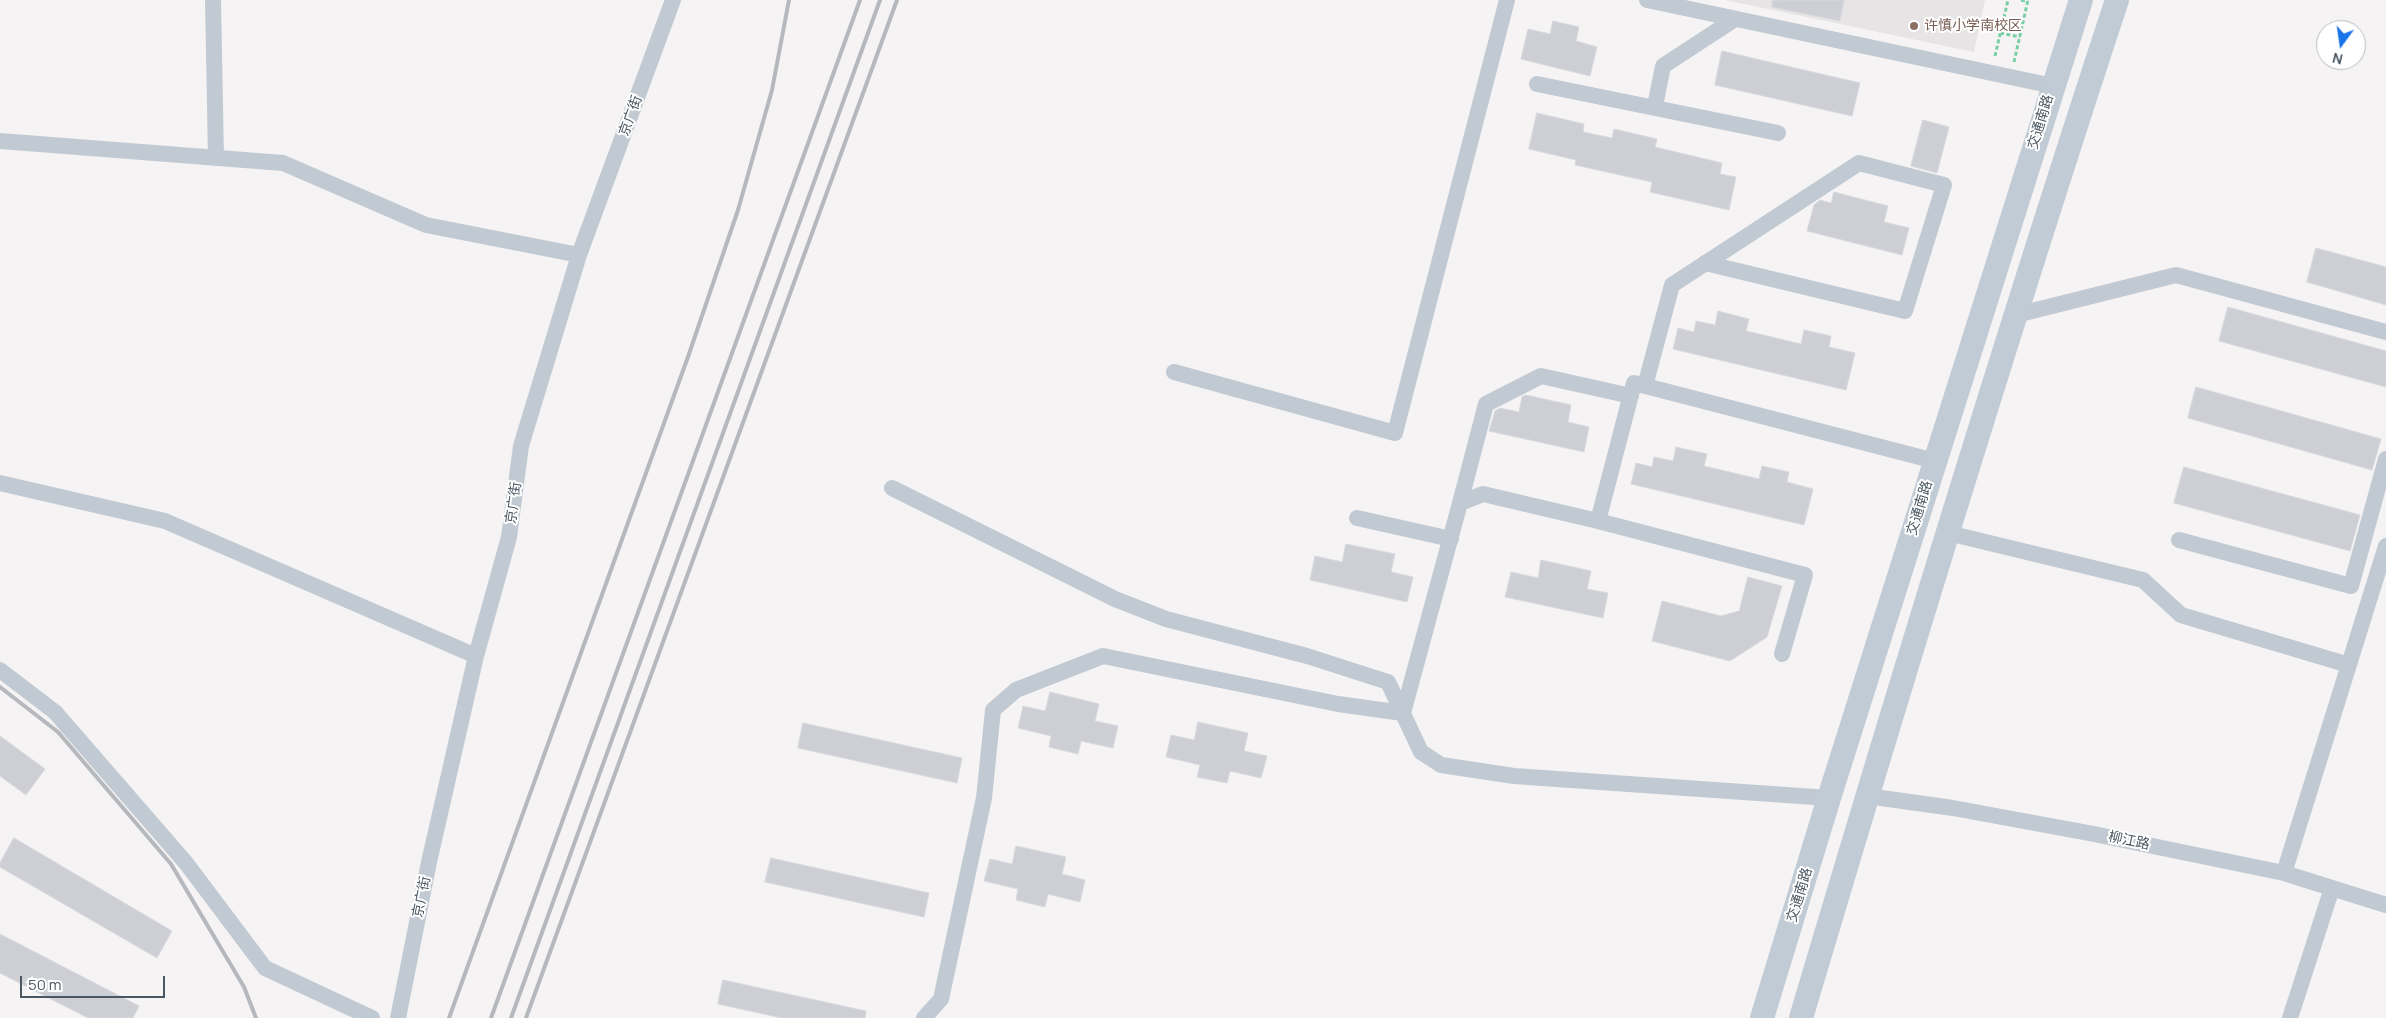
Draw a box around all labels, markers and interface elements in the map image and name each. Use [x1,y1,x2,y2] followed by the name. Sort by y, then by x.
[1924,18,2022,34] place label: 许慎小学南校区
[1908,20,1920,32] marker: 许慎小学南校区
[2316,20,2366,70] north arrow
[2330,49,2345,70] text: N
[616,93,646,139] street label: 京广街
[2025,93,2057,151] street label: 交通南路
[1904,479,1936,537] street label: 交通南路
[503,481,525,525] street label: 京广街
[2107,828,2151,854] street label: 柳江路
[1784,866,1816,924] street label: 交通南路
[410,875,434,919] street label: 京广街
[22,966,168,998] scale bar
[28,974,62,995] text: 50 m

